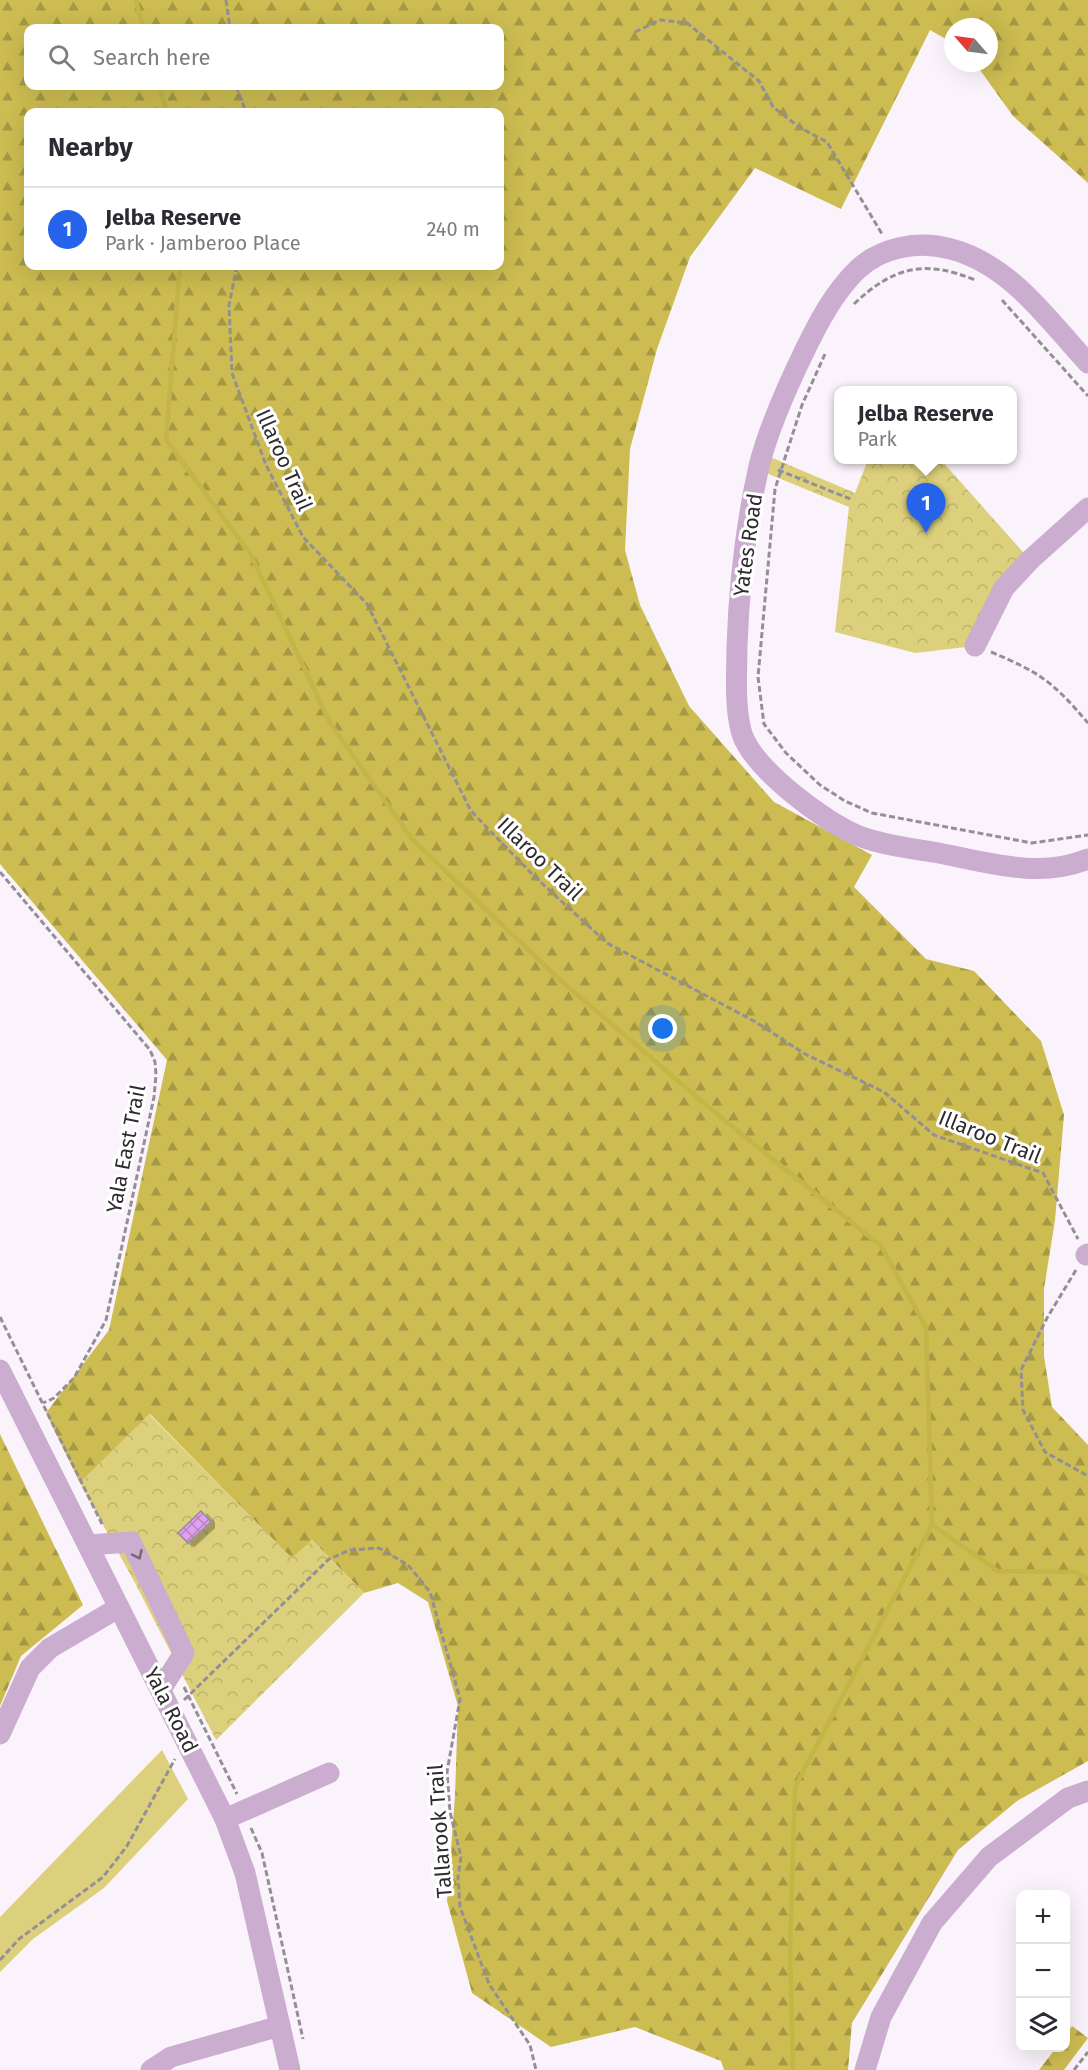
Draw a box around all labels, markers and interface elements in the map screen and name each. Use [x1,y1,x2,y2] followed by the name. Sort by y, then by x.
[944,18,998,72] north arrow
[24,24,504,90] search box
[45,41,78,74] icon: search
[93,44,211,71] text: Search here
[48,132,133,163] text: Nearby
[105,204,241,231] text: Jelba Reserve
[63,217,72,241] text: 1
[426,217,480,241] text: 240 m
[105,231,301,255] text: Park · Jamberoo Place
[834,386,1017,464] popup
[857,400,994,427] text: Jelba Reserve
[250,405,318,515] street label: Illaroo Trail
[857,427,897,451] text: Park
[906,484,946,533] pin: 1
[728,492,768,598] street label: Yates Road
[492,812,588,906] street label: Illaroo Trail
[648,1014,677,1043] your location
[101,1083,151,1215] street label: Yala East Trail
[935,1105,1045,1169] street label: Illaroo Trail
[130,1549,142,1560] one-way arrow
[138,1663,204,1757] street label: Yala Road
[422,1763,458,1899] street label: Tallarook Trail
[1016,1890,1070,2052] map controls
[1016,1890,1070,1944] button: +
[1016,1944,1070,1998] button: −
[1016,1998,1070,2052] button: layers

